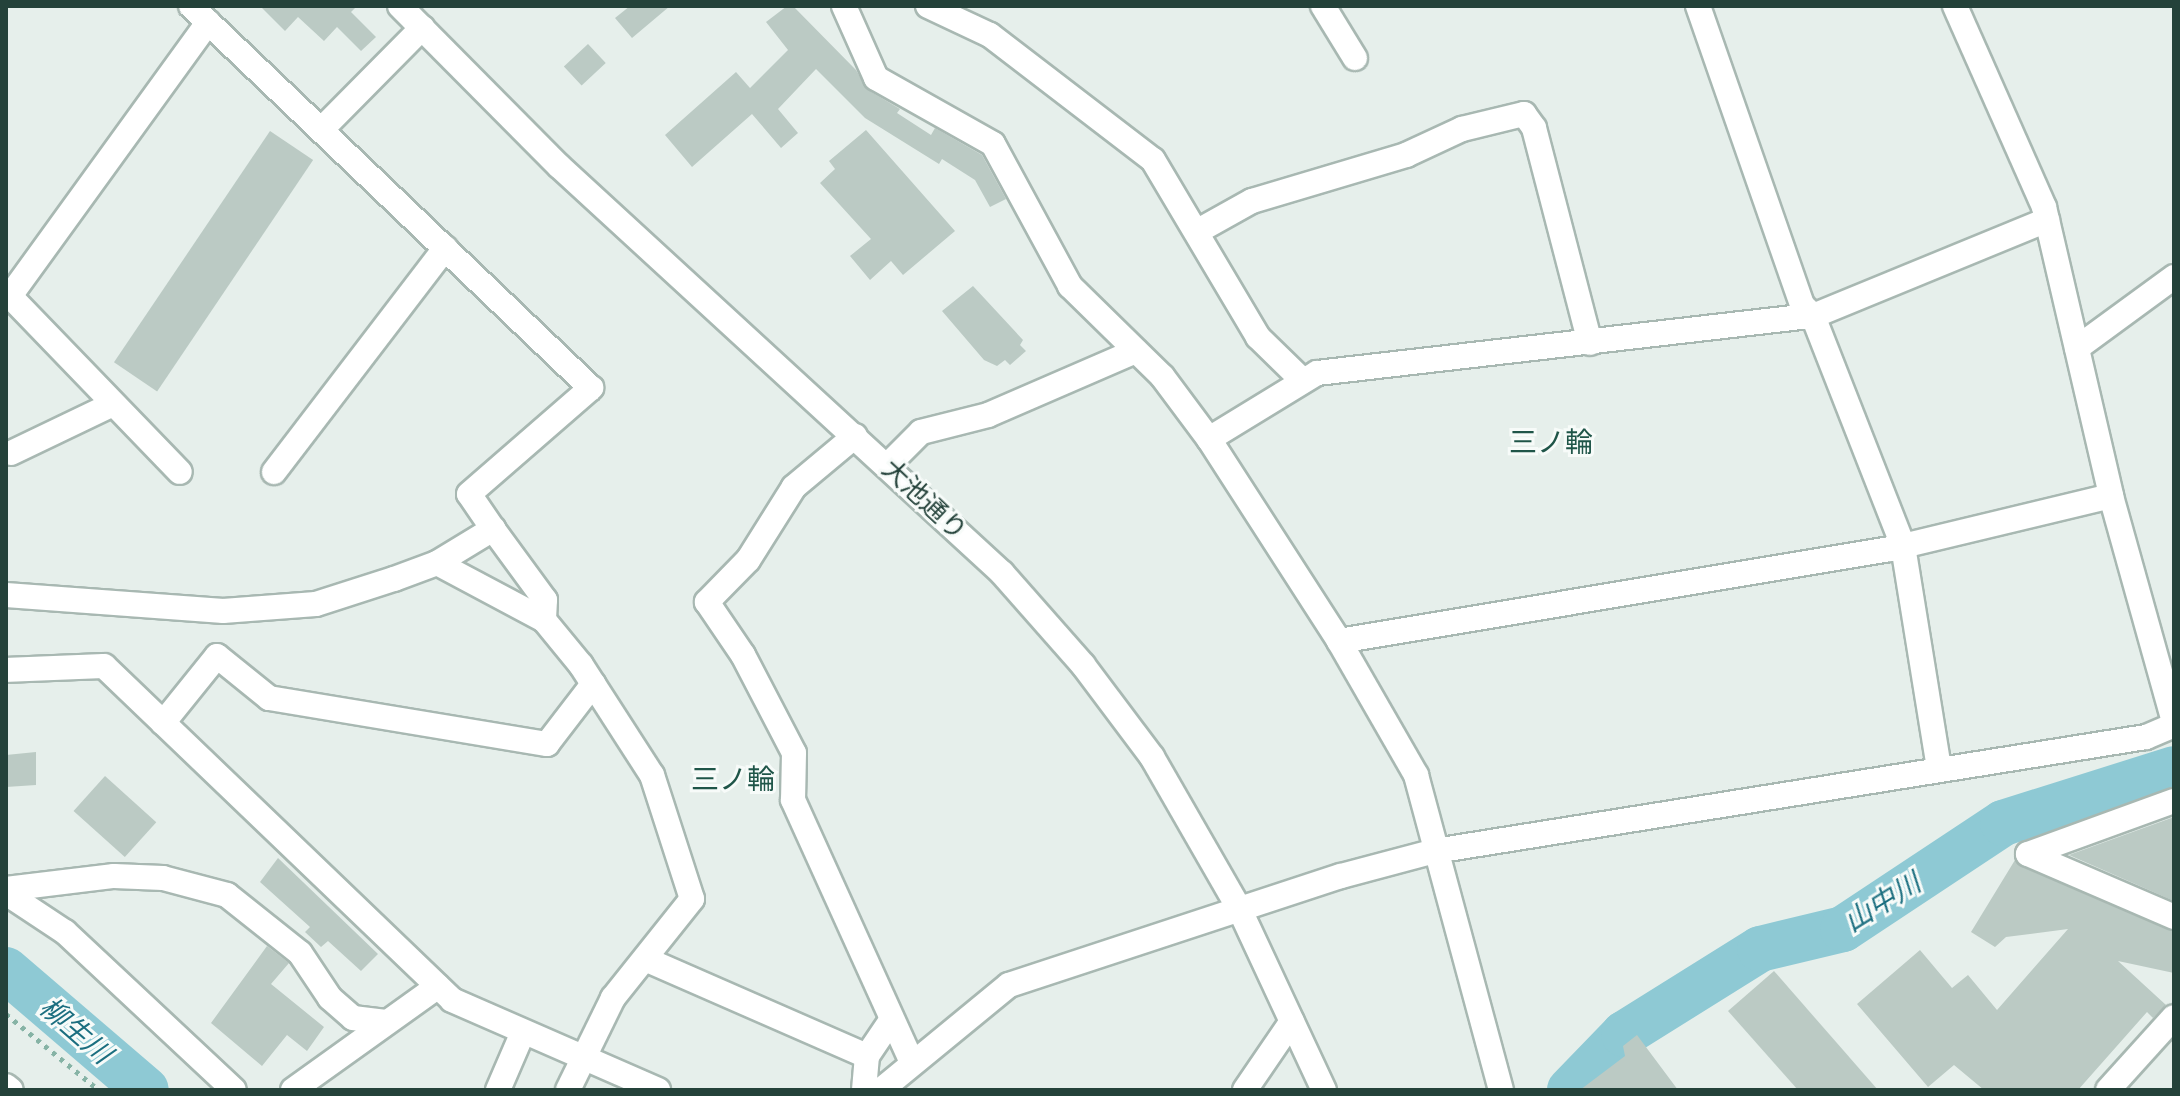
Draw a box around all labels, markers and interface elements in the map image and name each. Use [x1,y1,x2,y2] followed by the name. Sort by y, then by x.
[1509,425,1593,459] district label: 三ノ輪
[875,453,973,547] street label: 大池通り
[691,762,775,796] district label: 三ノ輪
[1837,865,1927,939] water label: 山中川
[33,990,119,1070] water label: 柳生川

